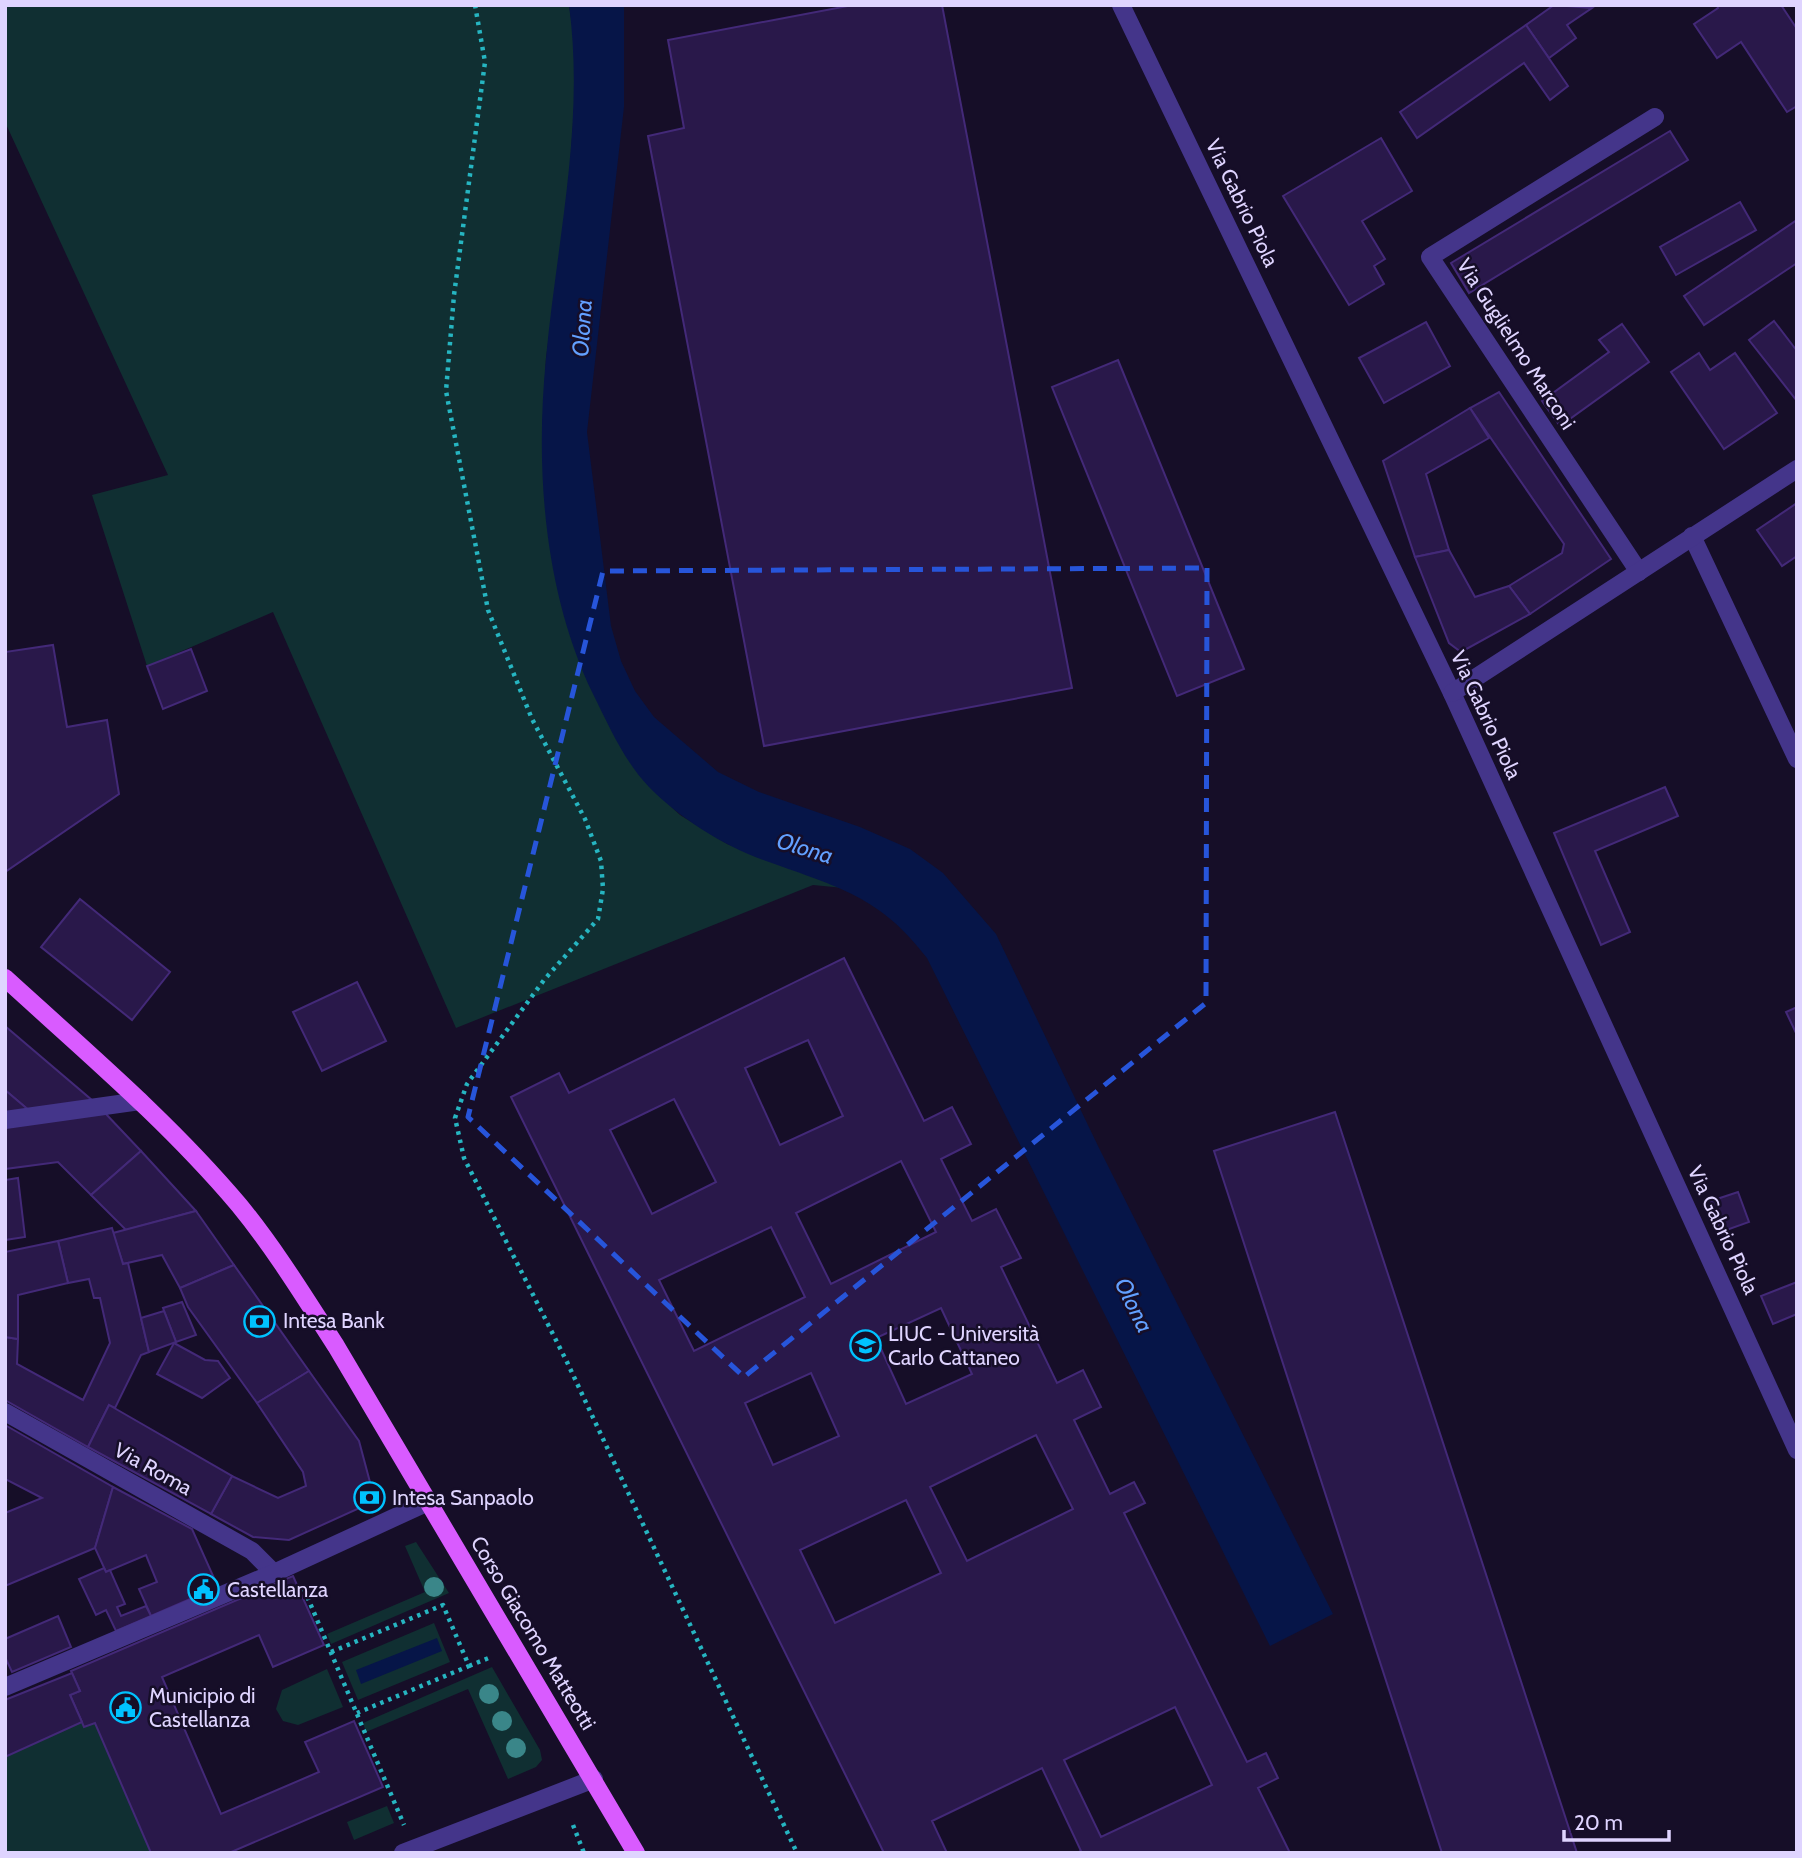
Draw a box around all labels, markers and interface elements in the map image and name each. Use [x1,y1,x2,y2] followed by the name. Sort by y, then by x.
[1201,135,1284,271] street label: Via Gabrio Piola
[1452,254,1581,434] street label: Via Guglielmo Marconi
[566,298,598,358] water label: Olona
[1446,646,1527,783] street label: Via Gabrio Piola
[773,826,837,870] water label: Olona
[1683,1161,1764,1298] street label: Via Gabrio Piola
[1109,1273,1159,1337] water label: Olona
[243,1304,277,1338] bank icon: Intesa Bank
[283,1308,385,1333] place label: Intesa Bank
[888,1321,1039,1370] place label: LIUC - Università Carlo Cattaneo
[848,1329,882,1363] school or university icon: LIUC - Università Carlo Cattaneo
[110,1437,197,1500] street label: Via Roma
[352,1481,386,1515] bank icon: Intesa Sanpaolo
[392,1485,534,1510] place label: Intesa Sanpaolo
[466,1531,601,1734] street label: Corso Giacomo Matteotti
[187,1573,221,1607] public building icon: Castellanza
[227,1577,328,1602] place label: Castellanza
[149,1683,256,1732] place label: Municipio di Castellanza
[109,1691,143,1725] public building icon: Municipio di Castellanza
[1564,1798,1669,1842] scale bar
[1574,1810,1623,1835] text: 20 m

